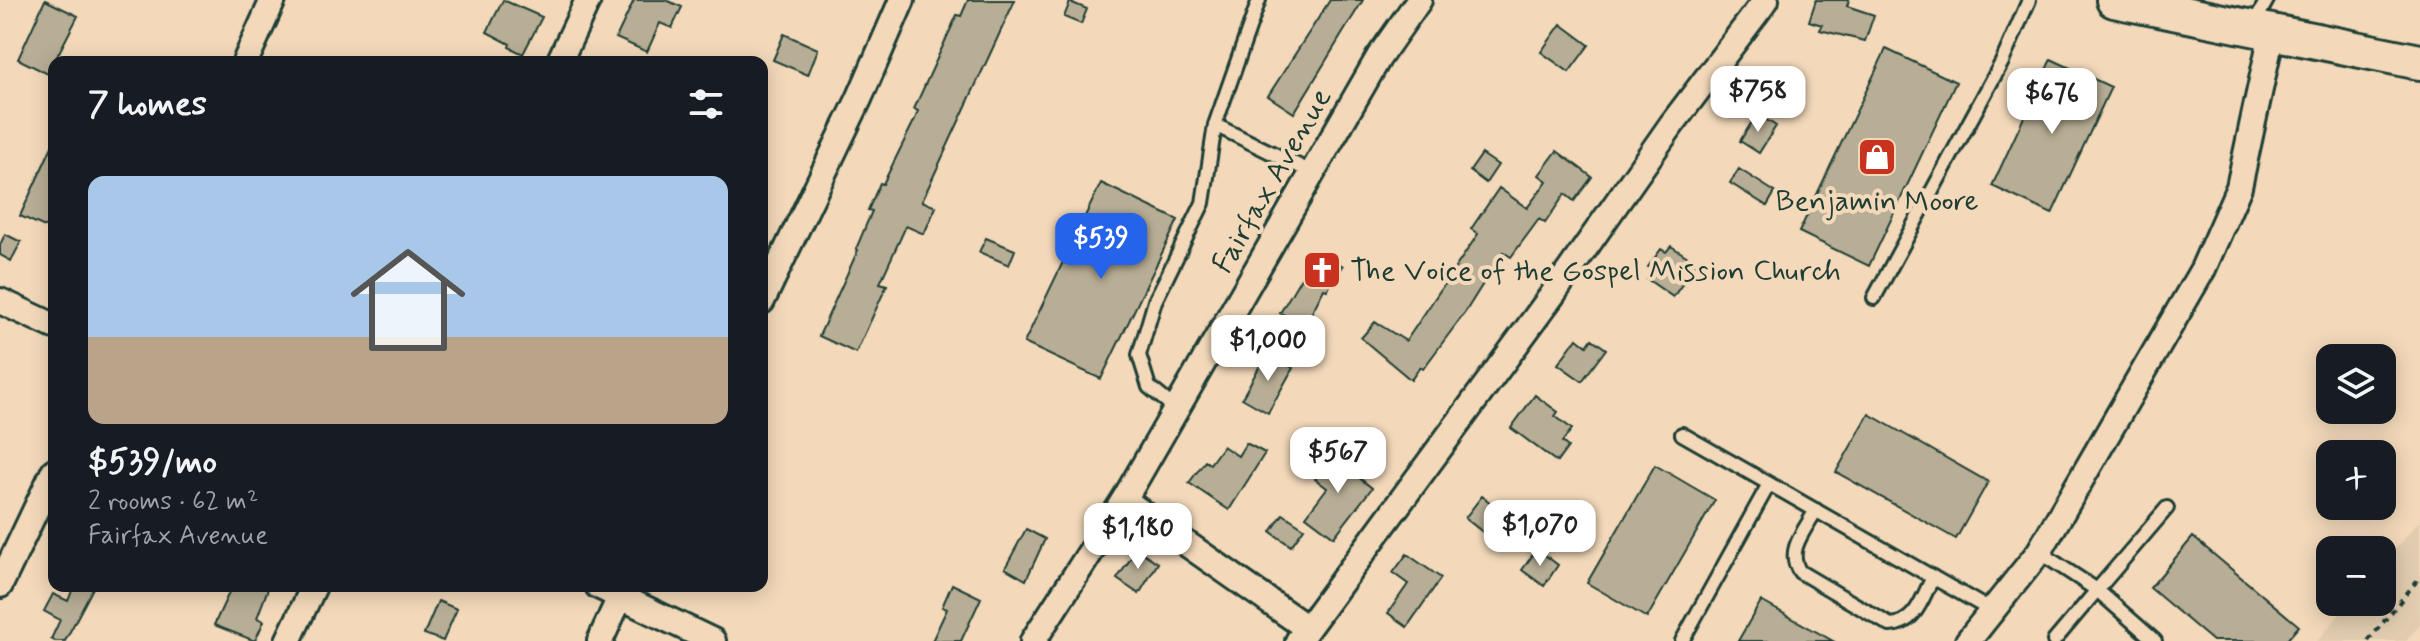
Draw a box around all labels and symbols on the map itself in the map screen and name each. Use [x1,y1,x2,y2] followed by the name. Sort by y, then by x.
[1711,66,1805,134] pin: $758
[2005,68,2099,136] pin: $676
[1204,81,1341,280] street label: Fairfax Avenue
[1856,136,1898,178] shop icon: Benjamin Moore
[1775,182,1979,221] place label: Benjamin Moore
[1054,213,1148,281] pin: $539
[1301,249,1343,291] church icon: The Voice of the Gospel Mission Church
[1350,252,1841,291] place label: The Voice of the Gospel Mission Church
[1203,315,1333,383] pin: $1,000
[1291,427,1385,495] pin: $567
[1475,500,1605,568] pin: $1,070
[1073,503,1203,571] pin: $1,180

